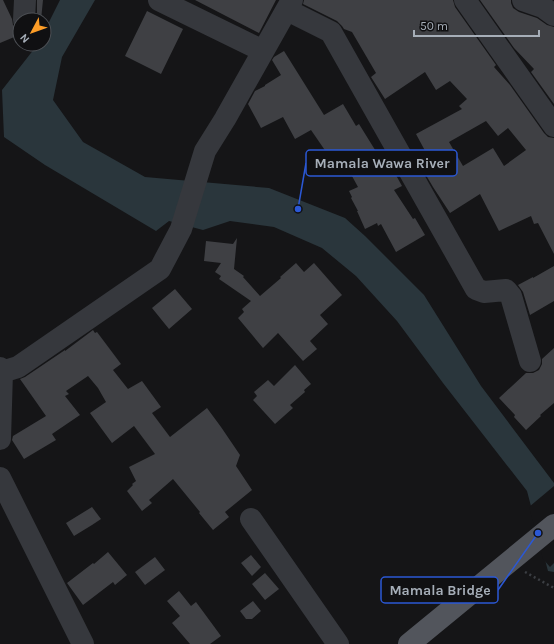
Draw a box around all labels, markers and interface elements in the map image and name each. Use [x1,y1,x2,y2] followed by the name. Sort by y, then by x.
[12,12,52,52] north arrow
[414,12,539,38] scale bar
[420,19,448,33] text: 50 m
[17,31,32,45] text: N
[306,150,457,176] callout: Mamala Wawa River
[315,155,450,172] text: Mamala Wawa River
[381,577,498,603] callout: Mamala Bridge
[389,582,491,599] text: Mamala Bridge

